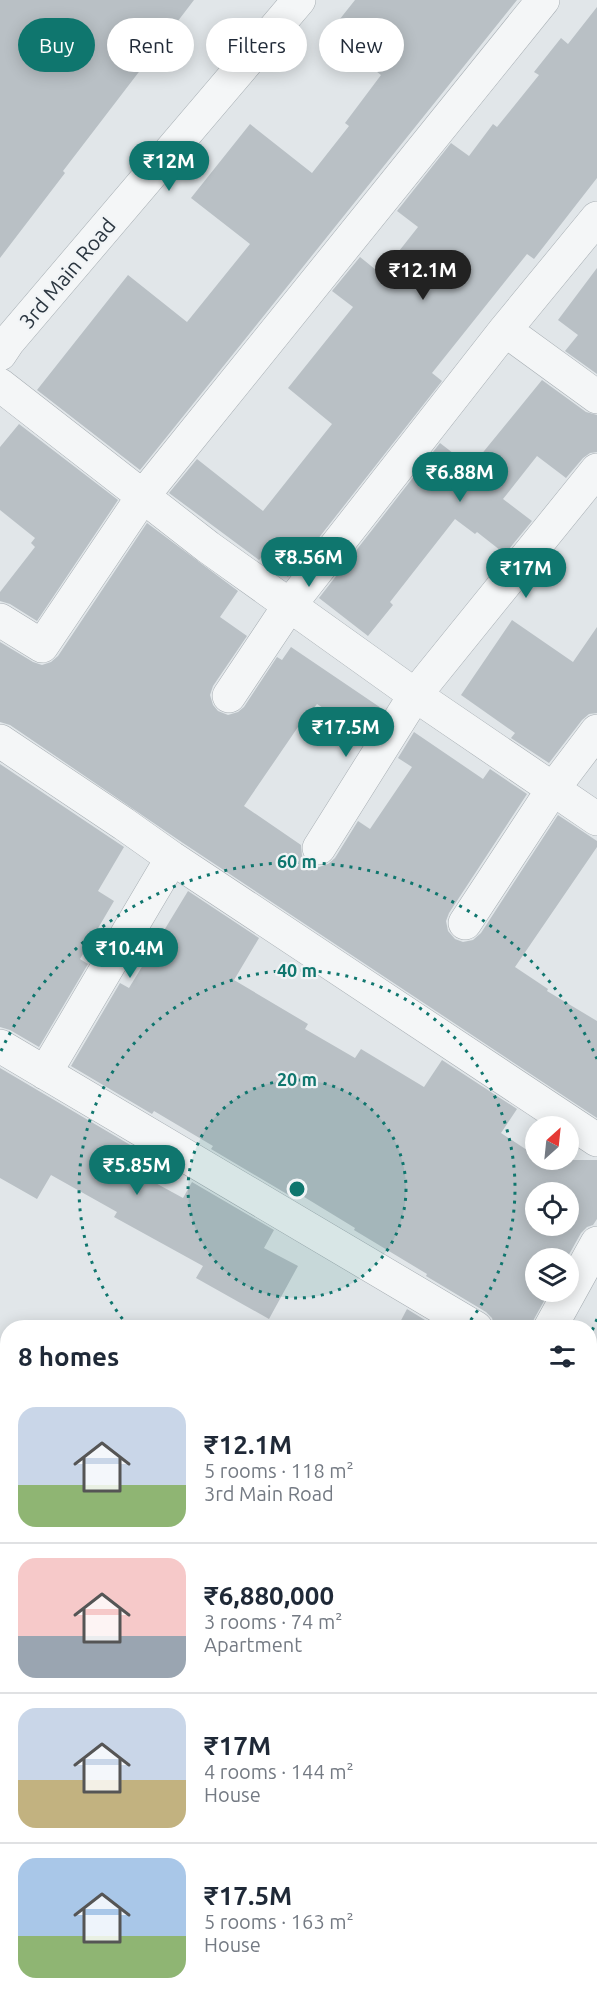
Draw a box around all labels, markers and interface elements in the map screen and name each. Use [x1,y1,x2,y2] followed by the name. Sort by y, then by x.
[18,18,95,72] chip: Buy
[107,18,194,72] chip: Rent
[206,18,307,72] chip: Filters
[319,18,404,72] chip: New
[133,141,205,192] pin: ₹12M
[143,149,195,172] text: ₹12M
[14,213,120,333] street label: 3rd Main Road
[374,250,472,301] pin: ₹12.1M
[389,258,457,281] text: ₹12.1M
[411,452,509,503] pin: ₹6.88M
[426,460,494,483] text: ₹6.88M
[260,537,358,588] pin: ₹8.56M
[275,545,343,568] text: ₹8.56M
[490,548,562,599] pin: ₹17M
[500,556,552,579] text: ₹17M
[297,707,395,758] pin: ₹17.5M
[312,715,380,738] text: ₹17.5M
[277,851,317,871] text: 60 m
[81,928,179,979] pin: ₹10.4M
[96,936,164,959] text: ₹10.4M
[277,960,317,980] text: 40 m
[277,1069,317,1089] text: 20 m
[525,1116,579,1170] north arrow
[525,1116,579,1302] map controls
[88,1145,186,1196] pin: ₹5.85M
[103,1153,171,1176] text: ₹5.85M
[287,1179,307,1199] centre of rings
[525,1182,579,1236] button: locate
[525,1248,579,1302] button: layers
[546,1340,579,1373] icon: filters
[18,1342,119,1371] text: 8 homes
[204,1430,292,1459] text: ₹12.1M
[66,1431,138,1503] icon: home
[204,1459,354,1482] text: 5 rooms · 118 m²
[204,1482,334,1505] text: 3rd Main Road
[204,1581,334,1610] text: ₹6,880,000
[66,1582,138,1654] icon: home
[204,1610,342,1633] text: 3 rooms · 74 m²
[204,1633,302,1656] text: Apartment
[204,1731,271,1760] text: ₹17M
[66,1732,138,1804] icon: home
[204,1760,354,1783] text: 4 rooms · 144 m²
[204,1783,261,1806] text: House
[204,1881,292,1910] text: ₹17.5M
[66,1882,138,1954] icon: home
[204,1910,354,1933] text: 5 rooms · 163 m²
[204,1933,261,1956] text: House

